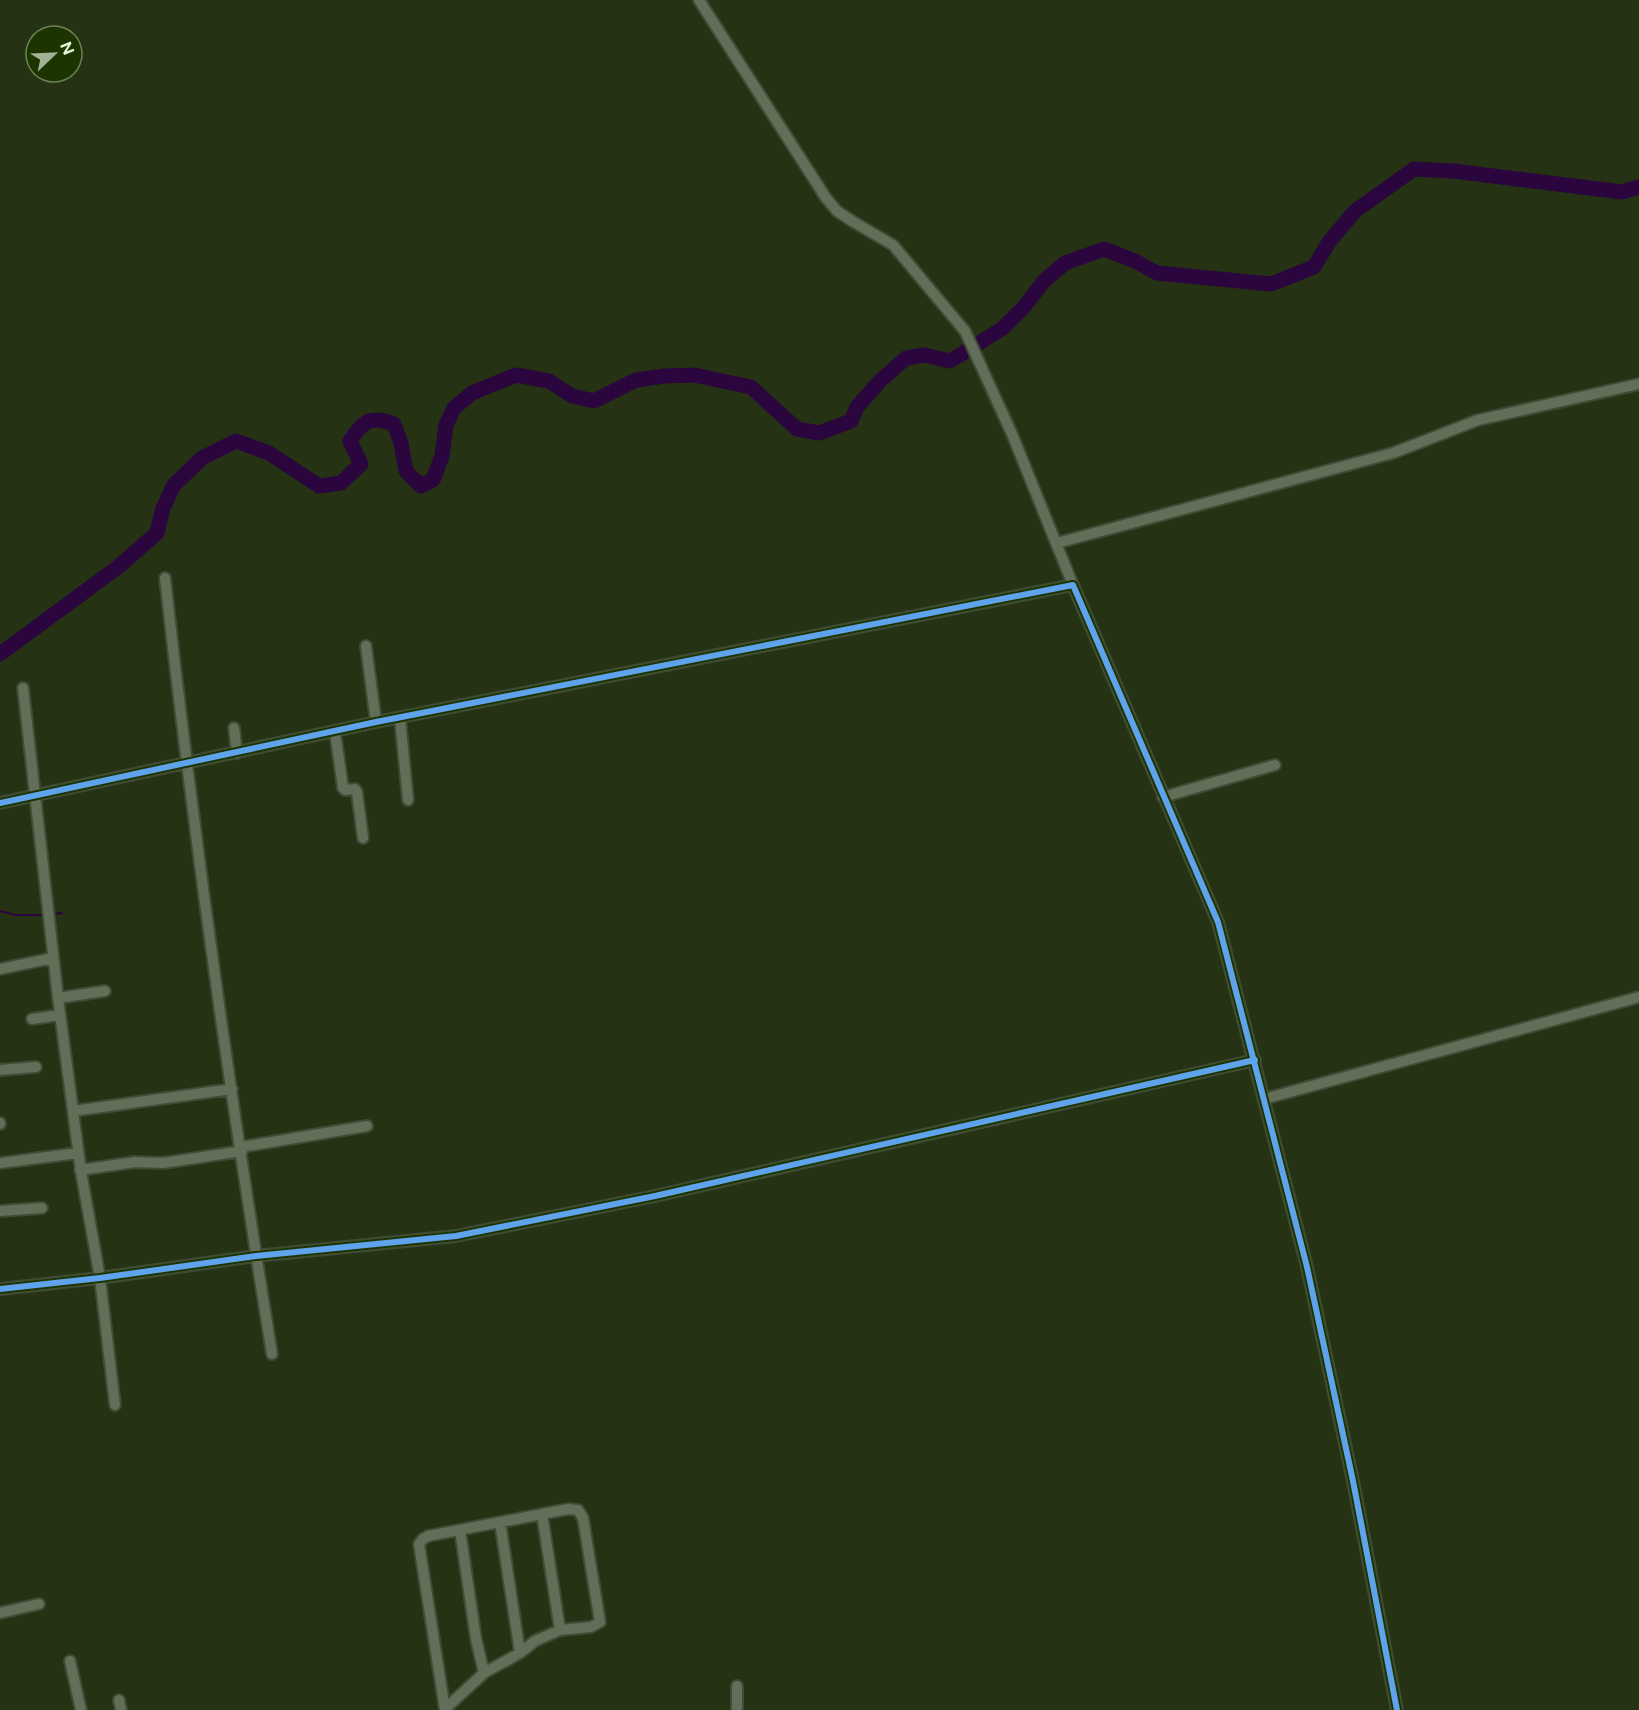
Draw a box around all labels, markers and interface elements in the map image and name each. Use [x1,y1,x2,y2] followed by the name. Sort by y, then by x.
[24,24,84,84] north arrow
[56,39,79,58] text: N

